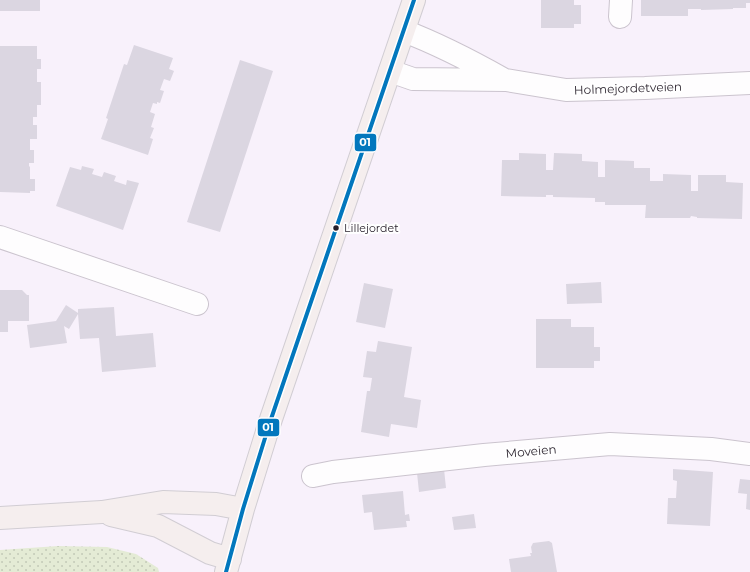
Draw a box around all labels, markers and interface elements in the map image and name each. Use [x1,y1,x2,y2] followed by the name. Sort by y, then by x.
[574,79,682,97] street label: Holmejordetveien
[354,133,377,152] line badge: 01
[359,135,371,149] text: 01
[344,221,399,235] place label: Lillejordet
[331,223,341,233] marker: Lillejordet
[257,418,280,437] line badge: 01
[262,420,274,434] text: 01
[505,441,557,461] street label: Moveien

